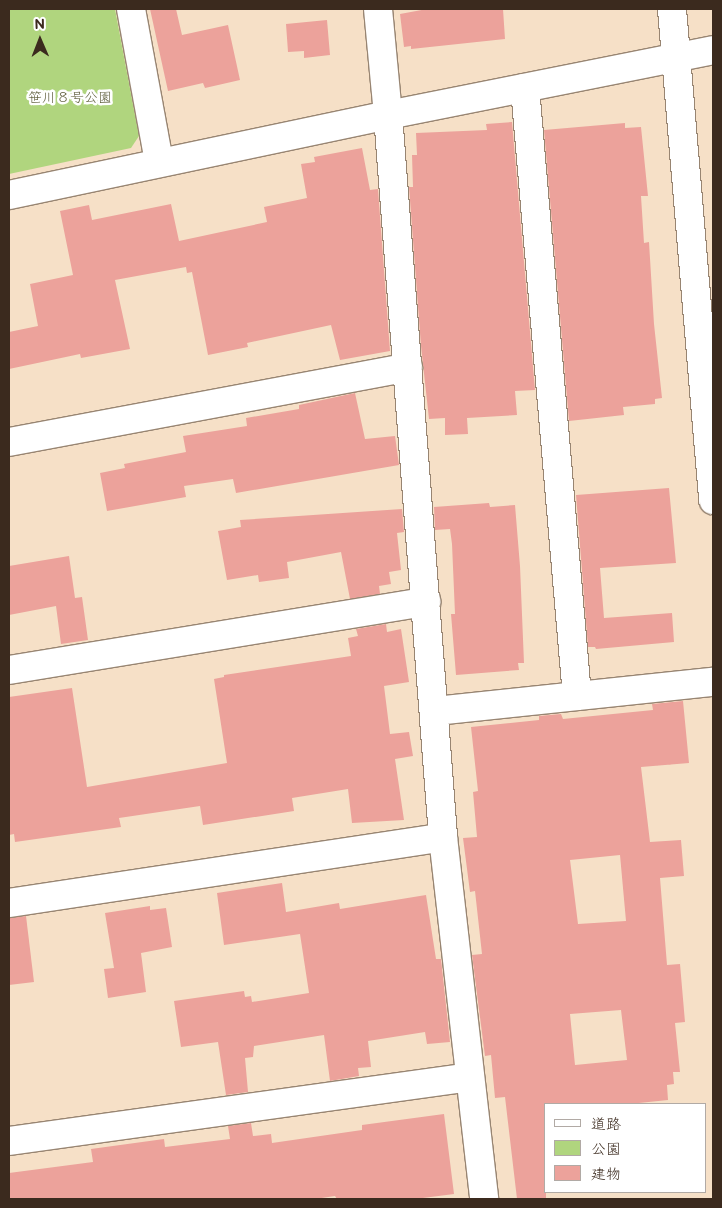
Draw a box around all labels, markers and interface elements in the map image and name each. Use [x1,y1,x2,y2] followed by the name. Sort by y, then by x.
[15,15,65,65] north arrow
[34,16,45,33] text: N
[28,90,112,106] park label: 笹川８号公園
[544,1103,707,1193] legend
[591,1115,621,1134] text: 道路
[591,1140,621,1159] text: 公園
[591,1165,621,1184] text: 建物

